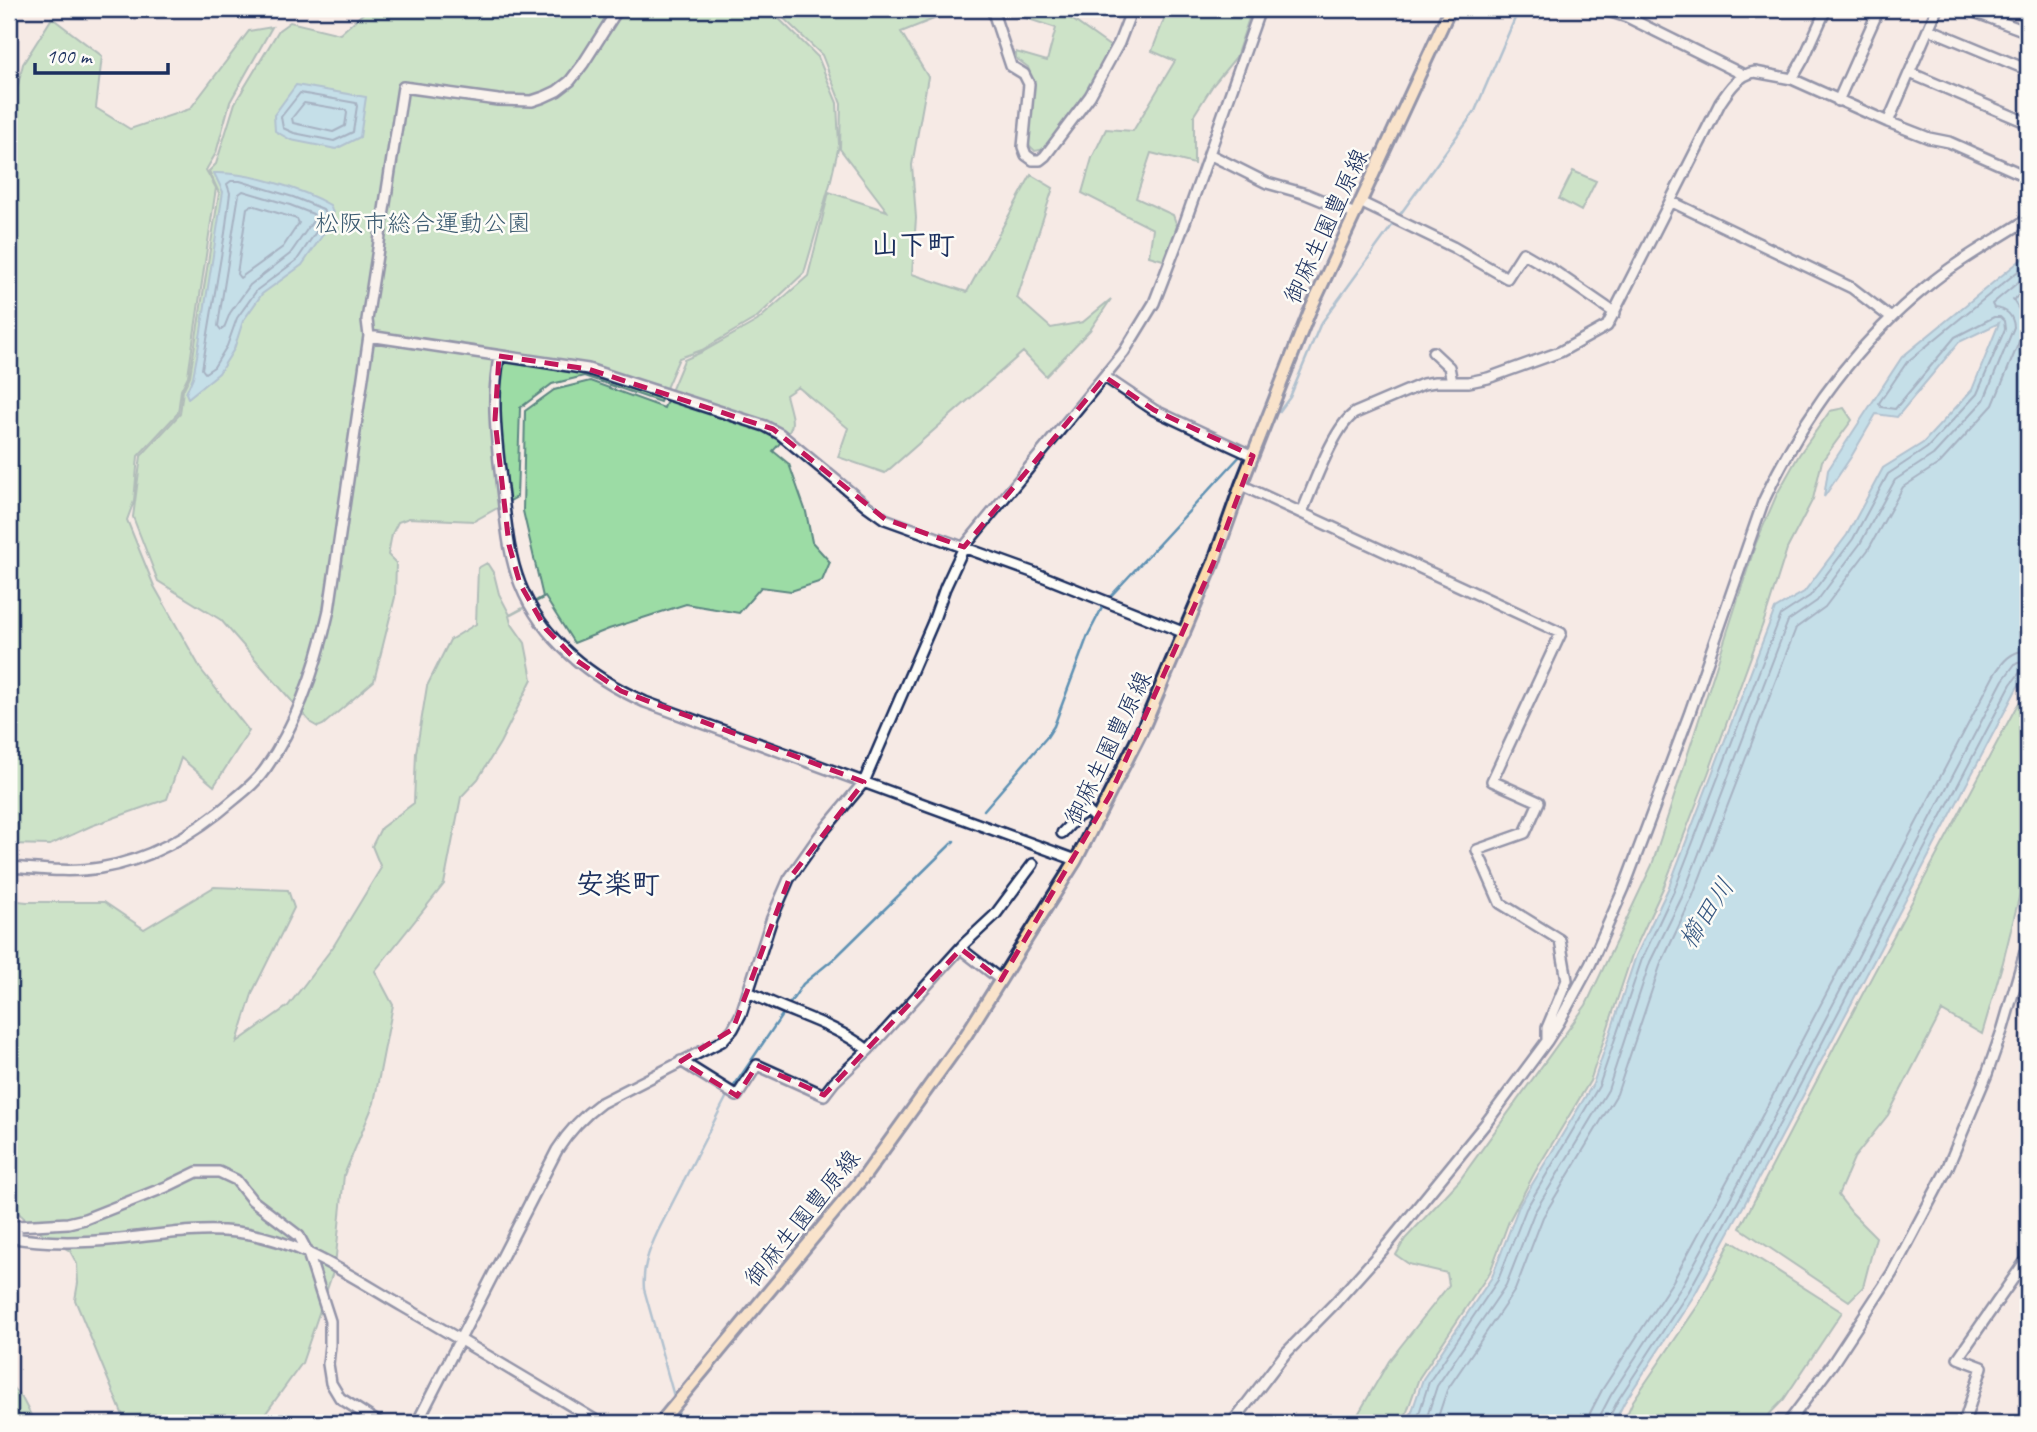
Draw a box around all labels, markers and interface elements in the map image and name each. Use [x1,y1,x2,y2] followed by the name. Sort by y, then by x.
[35,32,168,76] scale bar
[46,43,93,69] text: 100 m
[1277,144,1375,308] street label: 御麻生園豊原線
[315,208,531,238] park label: 松阪市総合運動公園
[871,227,955,262] district label: 山下町
[1058,666,1158,830] street label: 御麻生園豊原線
[576,866,660,901] district label: 安楽町
[1671,872,1742,955] water label: 櫛田川
[737,1143,867,1293] street label: 御麻生園豊原線

